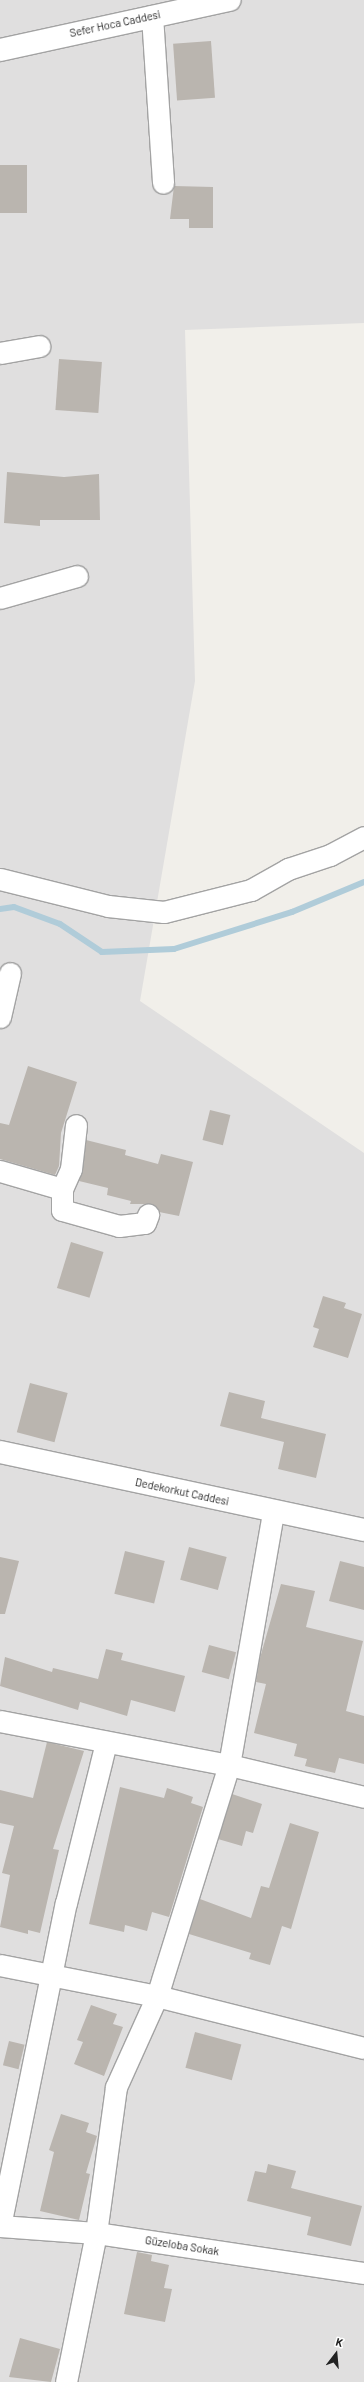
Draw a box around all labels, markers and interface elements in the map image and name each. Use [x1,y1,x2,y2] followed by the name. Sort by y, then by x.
[68,8,162,40] street label: Sefer Hoca Caddesi
[134,1476,230,1508] street label: Dedekorkut Caddesi
[144,2234,220,2258] street label: Güzeloba Sokak
[316,2334,356,2374] north arrow
[334,2335,345,2349] text: K

